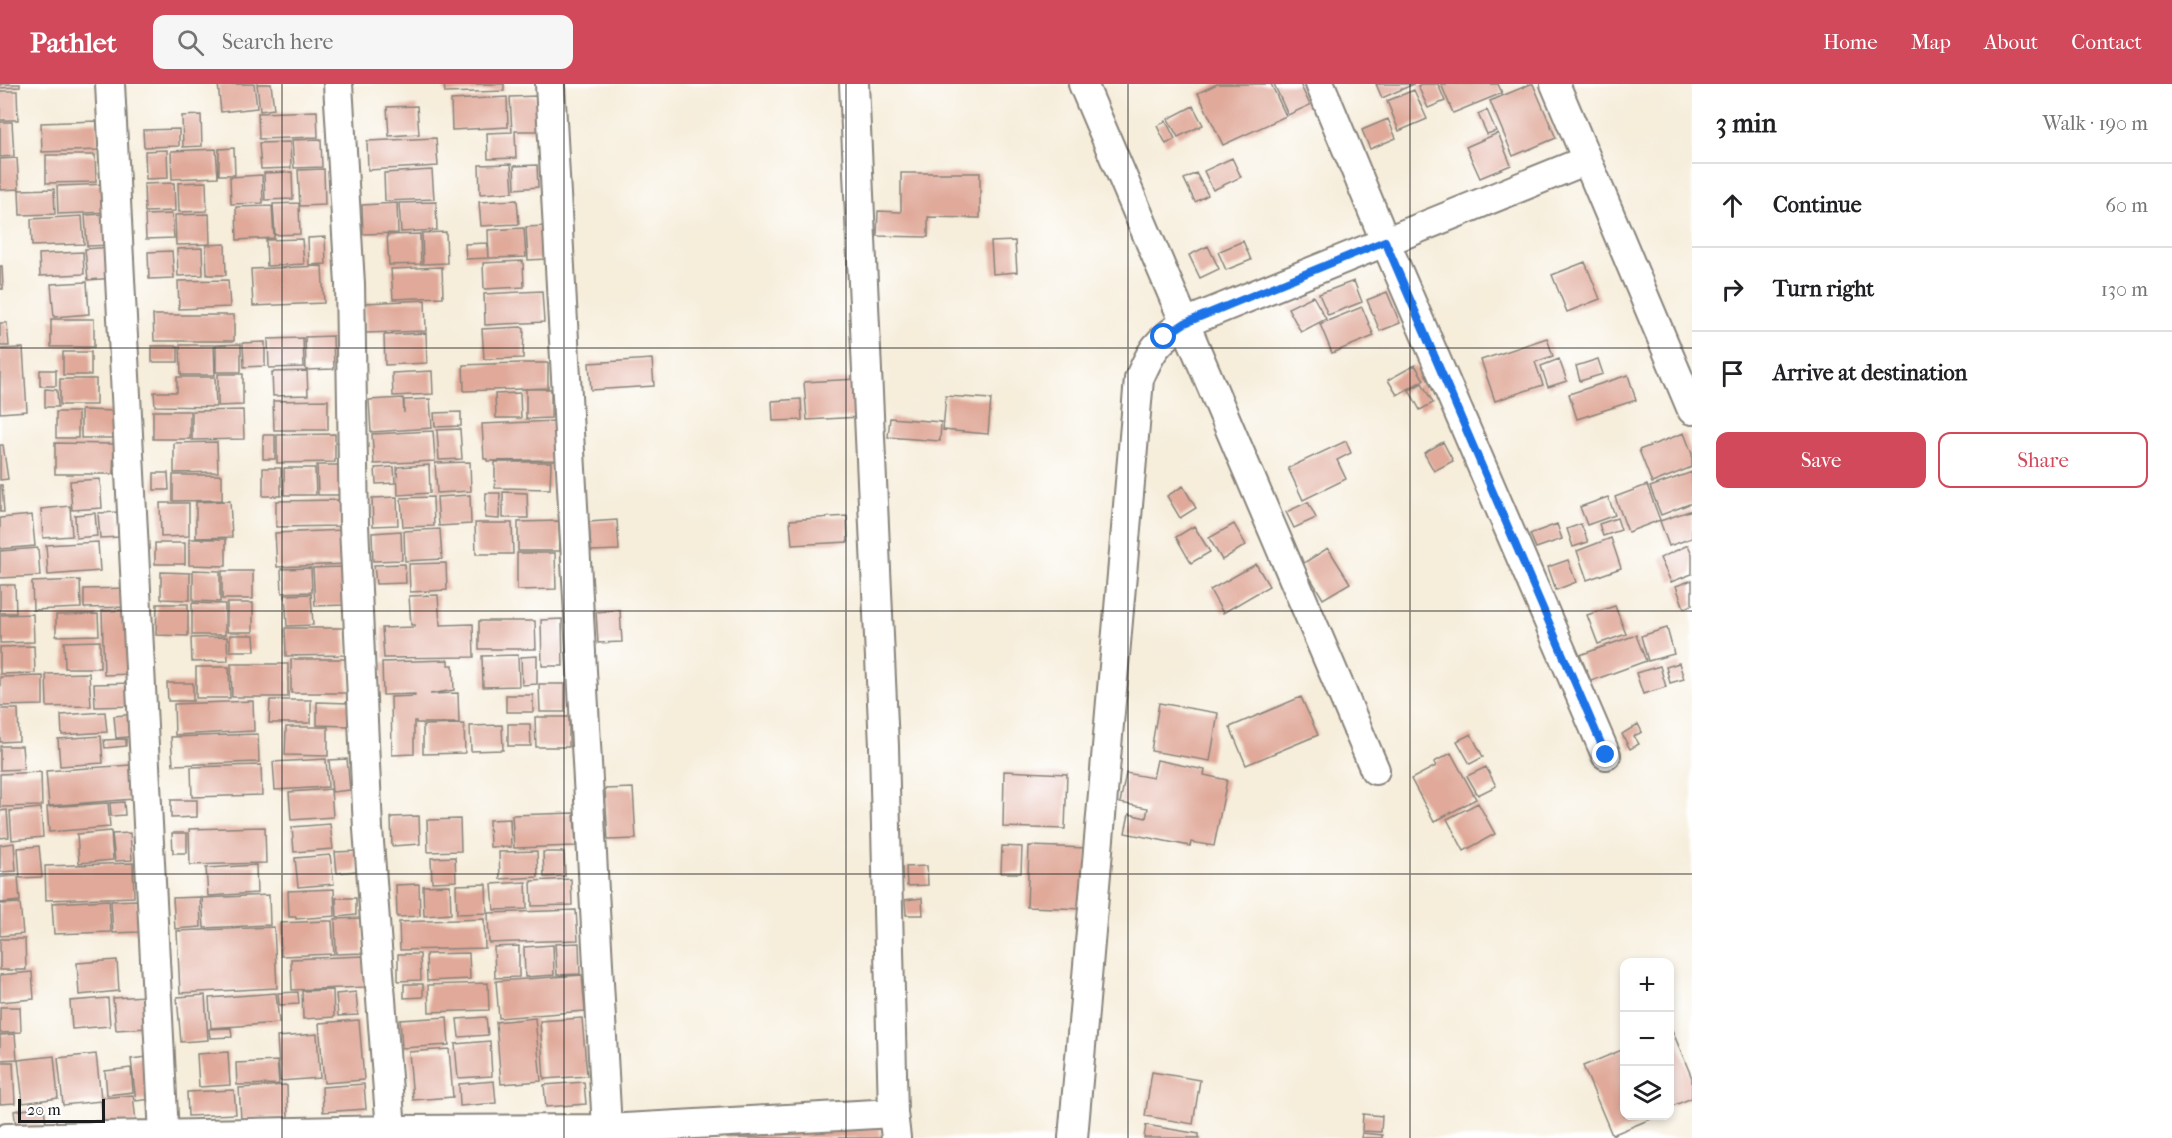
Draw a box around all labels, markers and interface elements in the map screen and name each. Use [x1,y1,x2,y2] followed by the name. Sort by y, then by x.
[153,15,573,69] search box
[30,26,117,59] text: Pathlet
[174,26,207,59] icon: search
[222,29,333,55] text: Search here
[1823,30,1878,54] text: Home
[1911,30,1951,54] text: Map
[1984,30,2038,54] text: About
[2071,30,2142,54] text: Contact
[1716,108,1777,139] text: 3 min
[2042,112,2148,135] text: Walk · 190 m
[1716,189,1749,222] icon: ahead
[1773,192,1862,218] text: Continue
[2105,194,2148,217] text: 60 m
[1716,273,1749,306] icon: right
[1773,276,1874,302] text: Turn right
[2101,278,2148,301] text: 130 m
[1150,323,1176,349] route start
[1716,357,1749,390] icon: arrive
[1773,360,1967,386] text: Arrive at destination
[1716,432,1926,488] button: Save
[1938,432,2148,488] button: Share
[1592,741,1618,767] route end
[1620,958,1674,1120] map controls
[1620,958,1674,1012] button: +
[1620,1012,1674,1066] button: −
[1620,1066,1674,1120] button: layers
[18,1096,105,1124] scale bar
[27,1100,61,1119] text: 20 m

